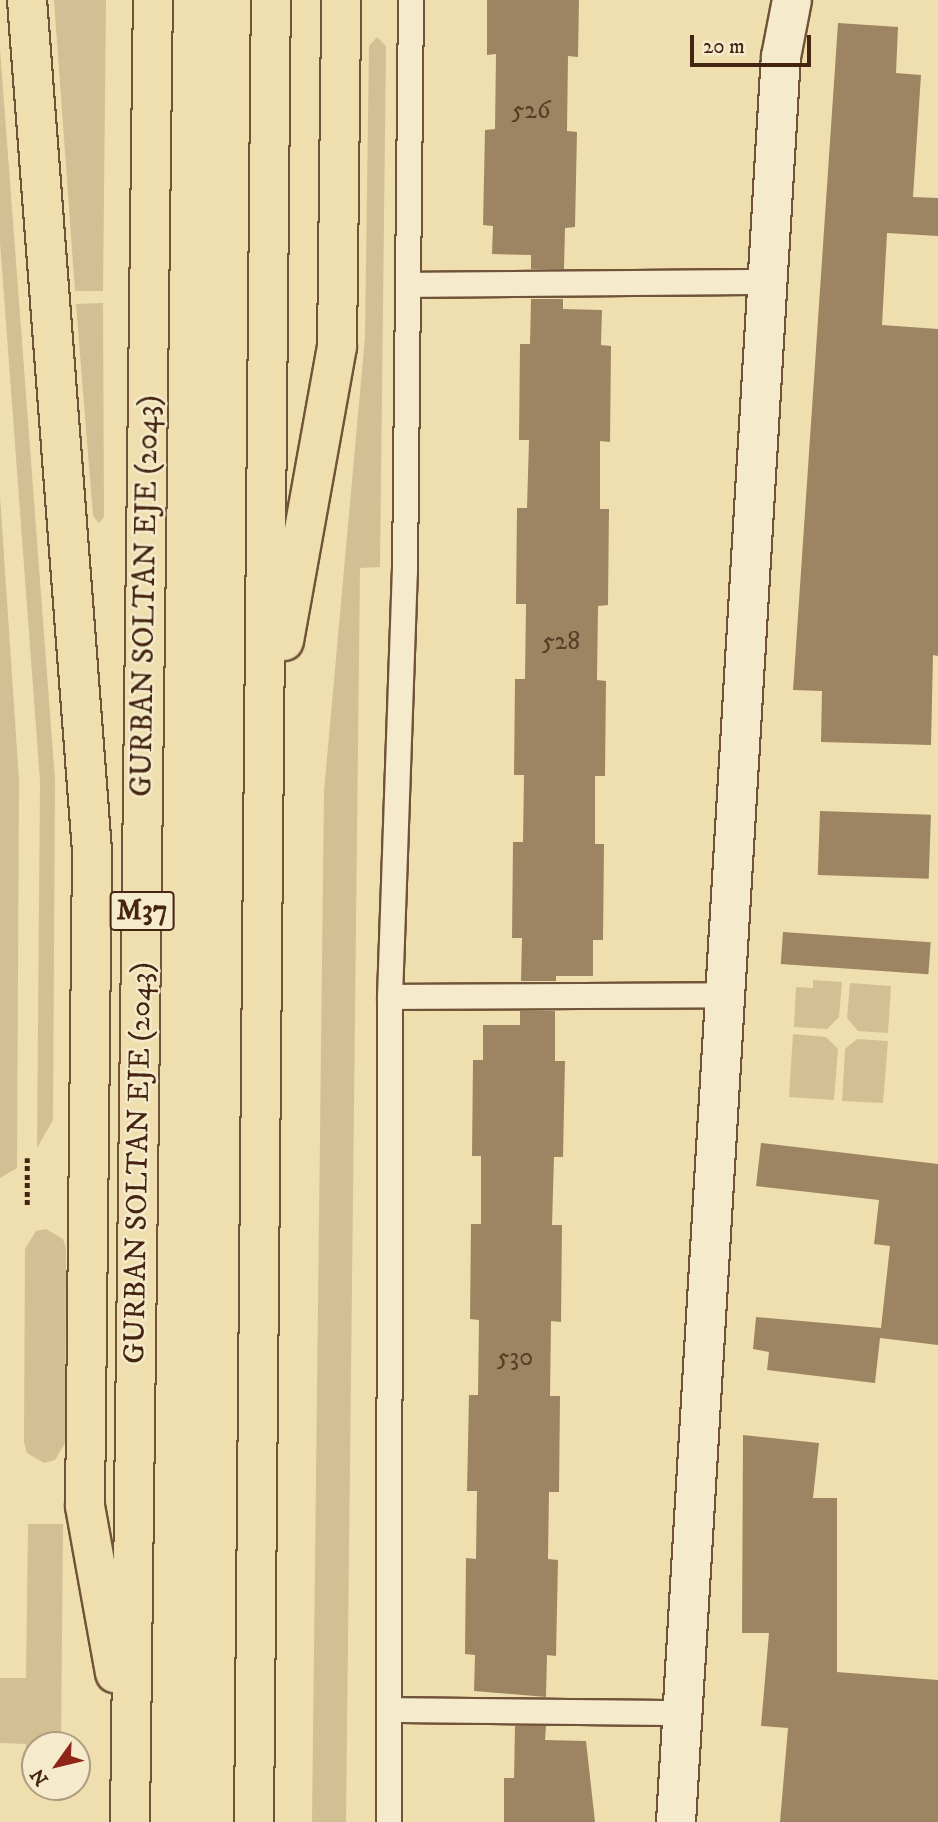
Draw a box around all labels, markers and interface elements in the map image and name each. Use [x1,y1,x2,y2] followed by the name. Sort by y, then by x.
[693,21,814,65] scale bar
[703,34,745,60] text: 20 m
[511,95,551,127] house number: 526
[124,395,168,797] street label: GURBAN SOLTAN EJE (2043)
[542,626,580,658] house number: 528
[109,886,175,936] road number: M37
[117,962,161,1364] street label: GURBAN SOLTAN EJE (2043)
[497,1342,533,1374] house number: 530
[21,1731,91,1801] north arrow
[26,1764,54,1790] text: N

